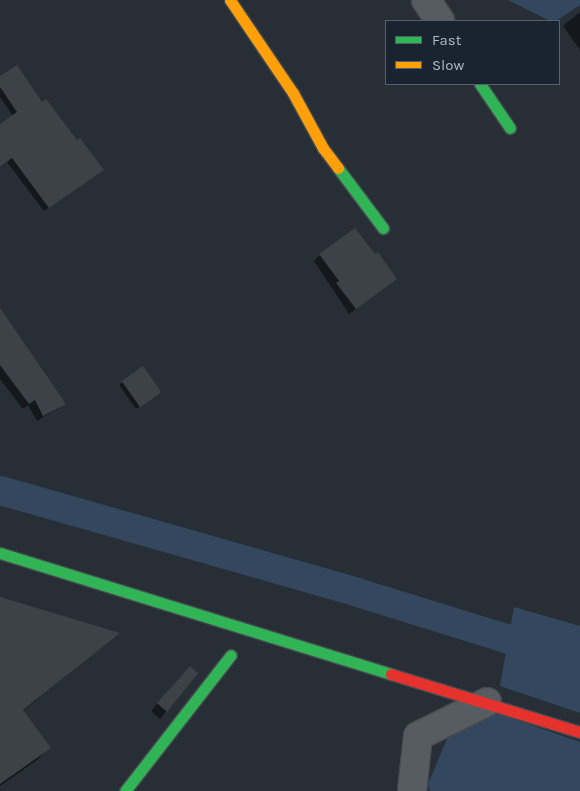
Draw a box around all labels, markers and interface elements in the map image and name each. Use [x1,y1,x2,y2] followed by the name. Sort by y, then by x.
[385,20,560,85] legend
[432,31,461,49] text: Fast
[432,56,464,74] text: Slow

